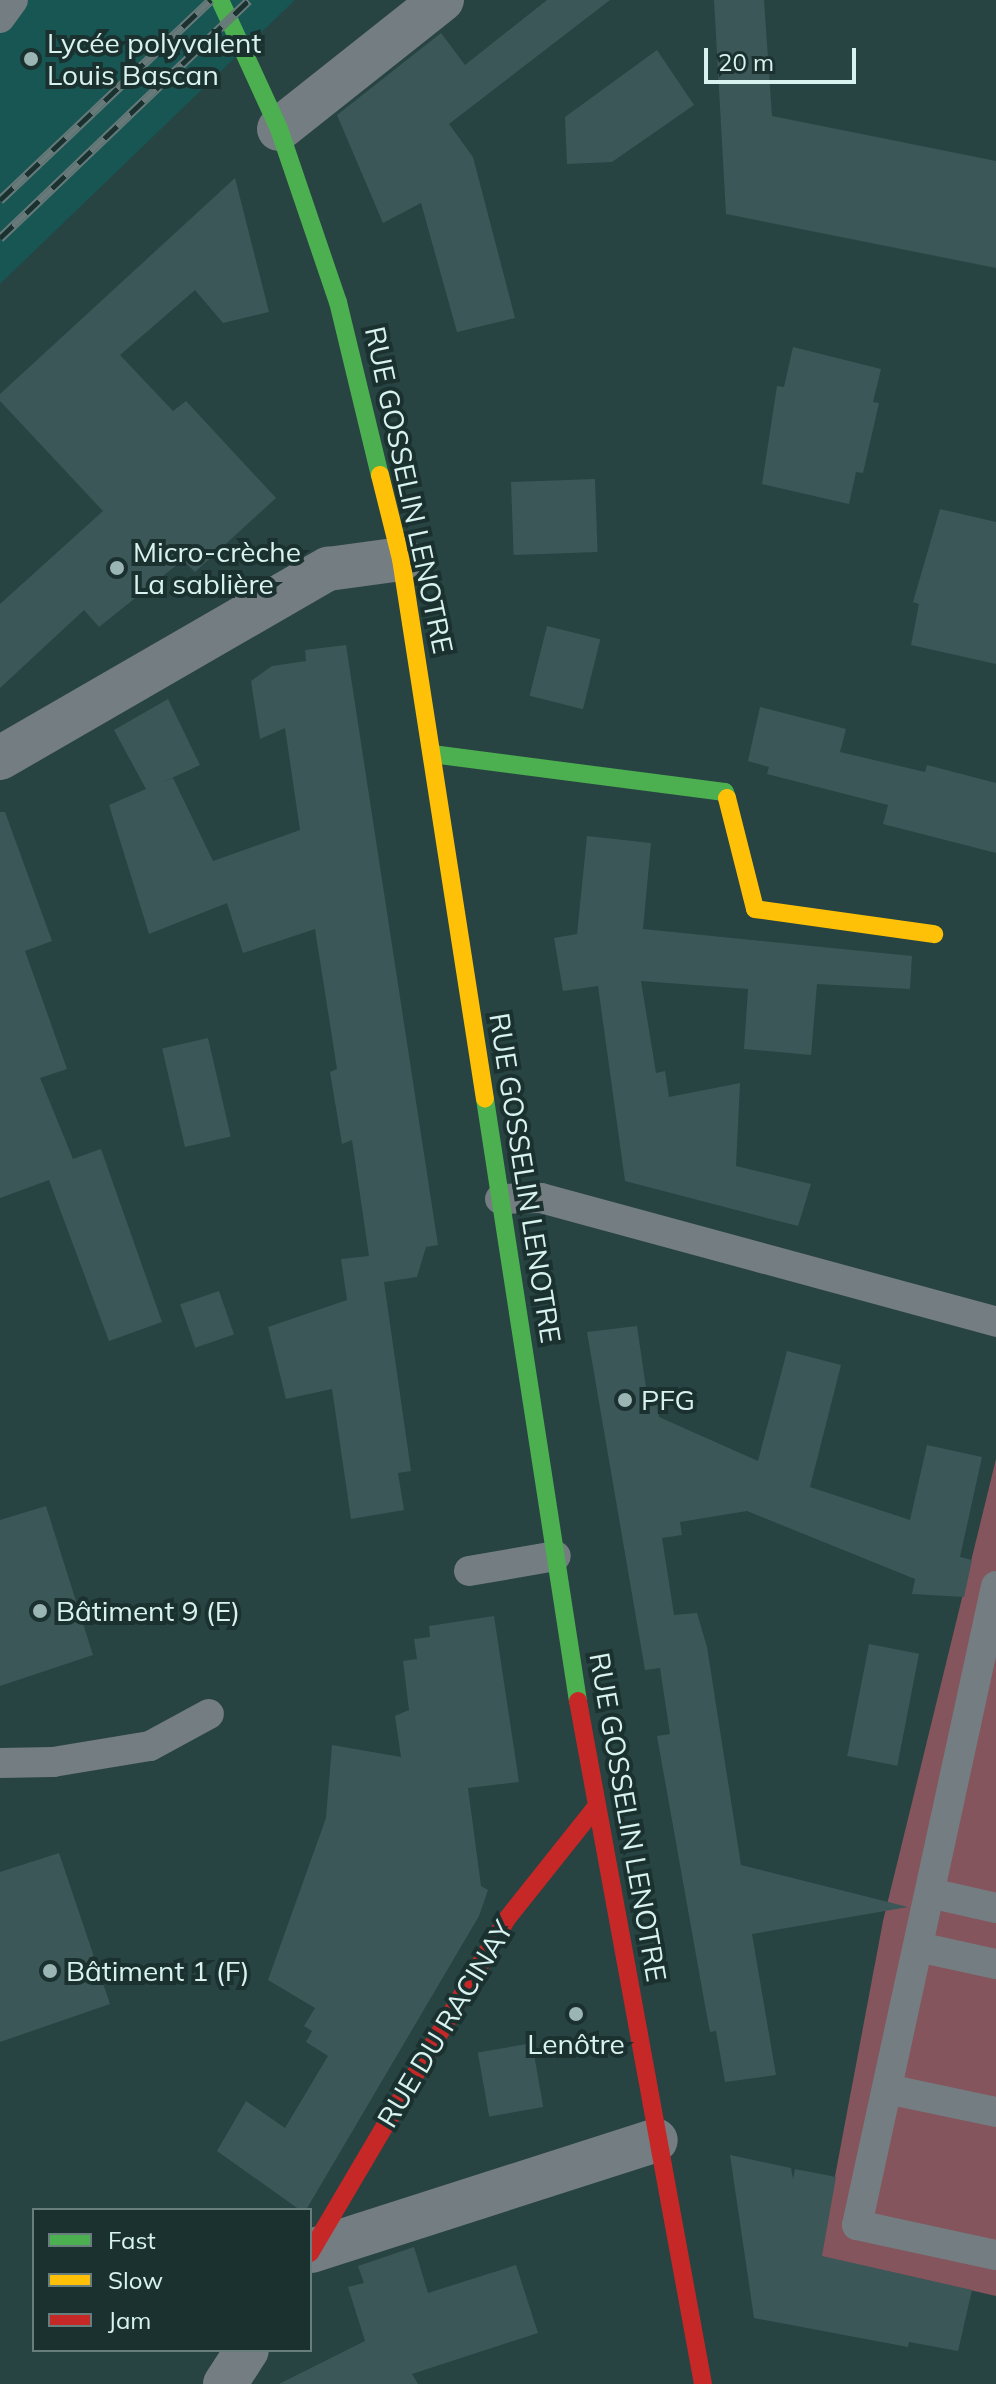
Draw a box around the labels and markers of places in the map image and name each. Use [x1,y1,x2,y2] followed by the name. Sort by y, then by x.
[47,26,261,92] place label: Lycée polyvalent Louis Bascan
[22,50,40,68] marker: Lycée polyvalent Louis Bascan
[133,535,301,601] place label: Micro-crèche La sablière
[108,559,126,577] marker: Micro-crèche La sablière
[641,1383,695,1417] place label: PFG
[616,1391,634,1409] marker: PFG
[56,1594,240,1628] place label: Bâtiment 9 (E)
[31,1602,49,1620] marker: Bâtiment 9 (E)
[66,1954,250,1988] place label: Bâtiment 1 (F)
[41,1962,59,1980] marker: Bâtiment 1 (F)
[567,2005,585,2023] marker: Lenôtre
[527,2027,625,2061] place label: Lenôtre

